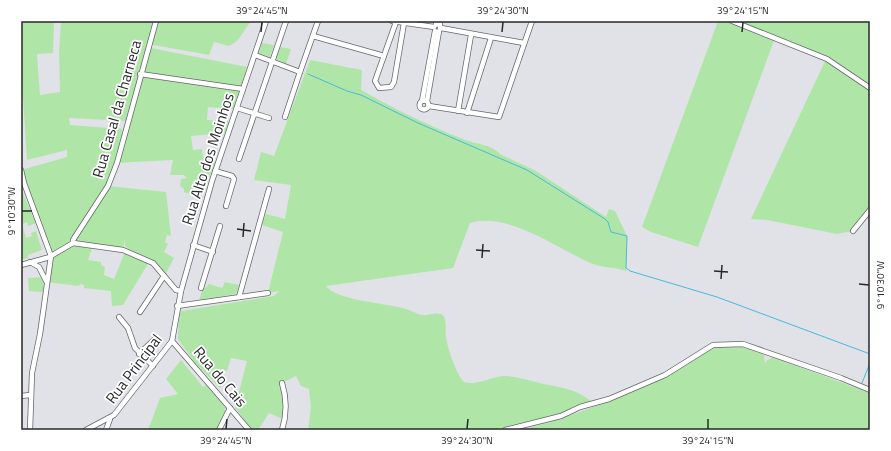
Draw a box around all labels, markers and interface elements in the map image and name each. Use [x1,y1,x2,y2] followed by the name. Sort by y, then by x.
[236,3,288,18] text: 39°24'45"N
[477,3,529,18] text: 39°24'30"N
[717,3,769,18] text: 39°24'15"N
[86,37,147,180] street label: Rua Casal da Charneca
[175,90,240,228] street label: Rua Alto dos Moinhos
[4,187,19,235] text: 9°10'30"W
[873,261,888,309] text: 9°10'30"W
[100,329,167,408] street label: Rua Principal
[188,341,253,412] street label: Rua do Cais
[200,433,252,448] text: 39°24'45"N
[441,433,493,448] text: 39°24'30"N
[682,433,734,448] text: 39°24'15"N

